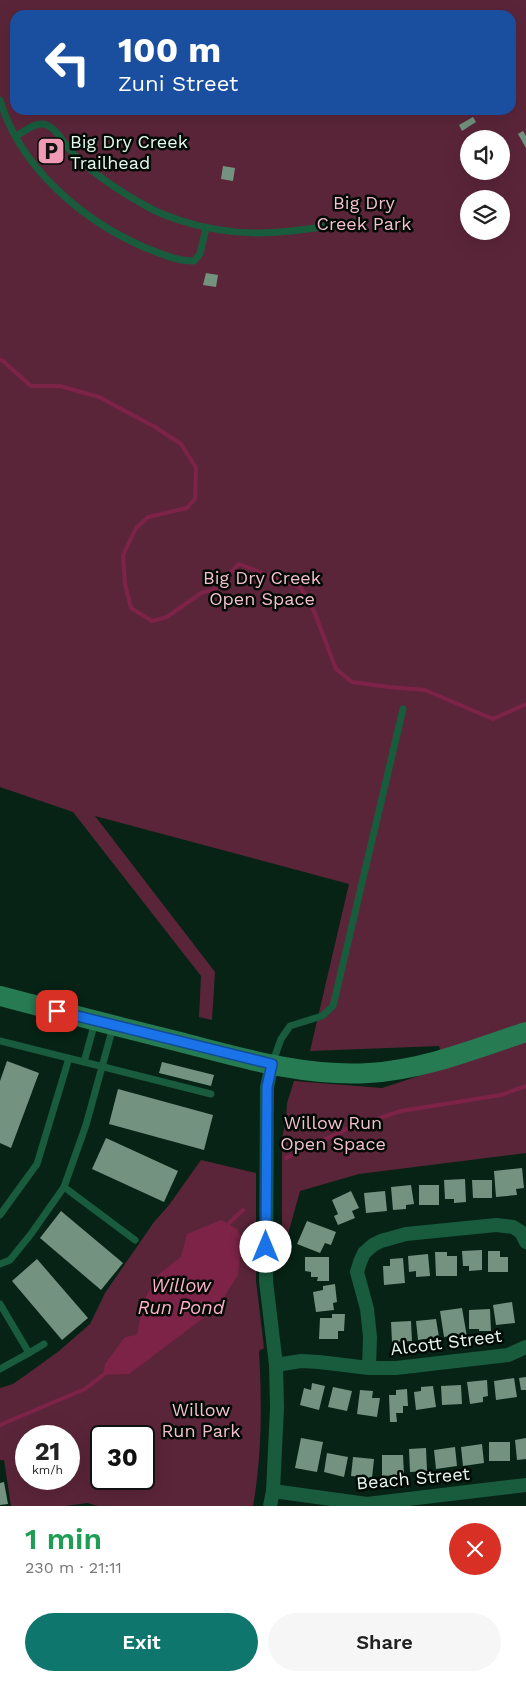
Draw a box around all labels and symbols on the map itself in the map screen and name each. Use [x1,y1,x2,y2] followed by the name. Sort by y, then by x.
[70,131,188,173] place label: Big Dry Creek Trailhead
[36,136,66,166] parking icon: Big Dry Creek Trailhead
[317,192,411,234] park label: Big Dry Creek Park
[203,567,321,609] park label: Big Dry Creek Open Space
[36,990,78,1032] pin
[280,1112,386,1154] park label: Willow Run Open Space
[239,1220,291,1272] position arrow
[138,1274,226,1319] water label: Willow Run Pond
[389,1325,503,1359] street label: Alcott Street
[162,1399,240,1441] park label: Willow Run Park
[90,1425,155,1490] speed limit sign: 30
[355,1463,471,1493] street label: Beach Street

